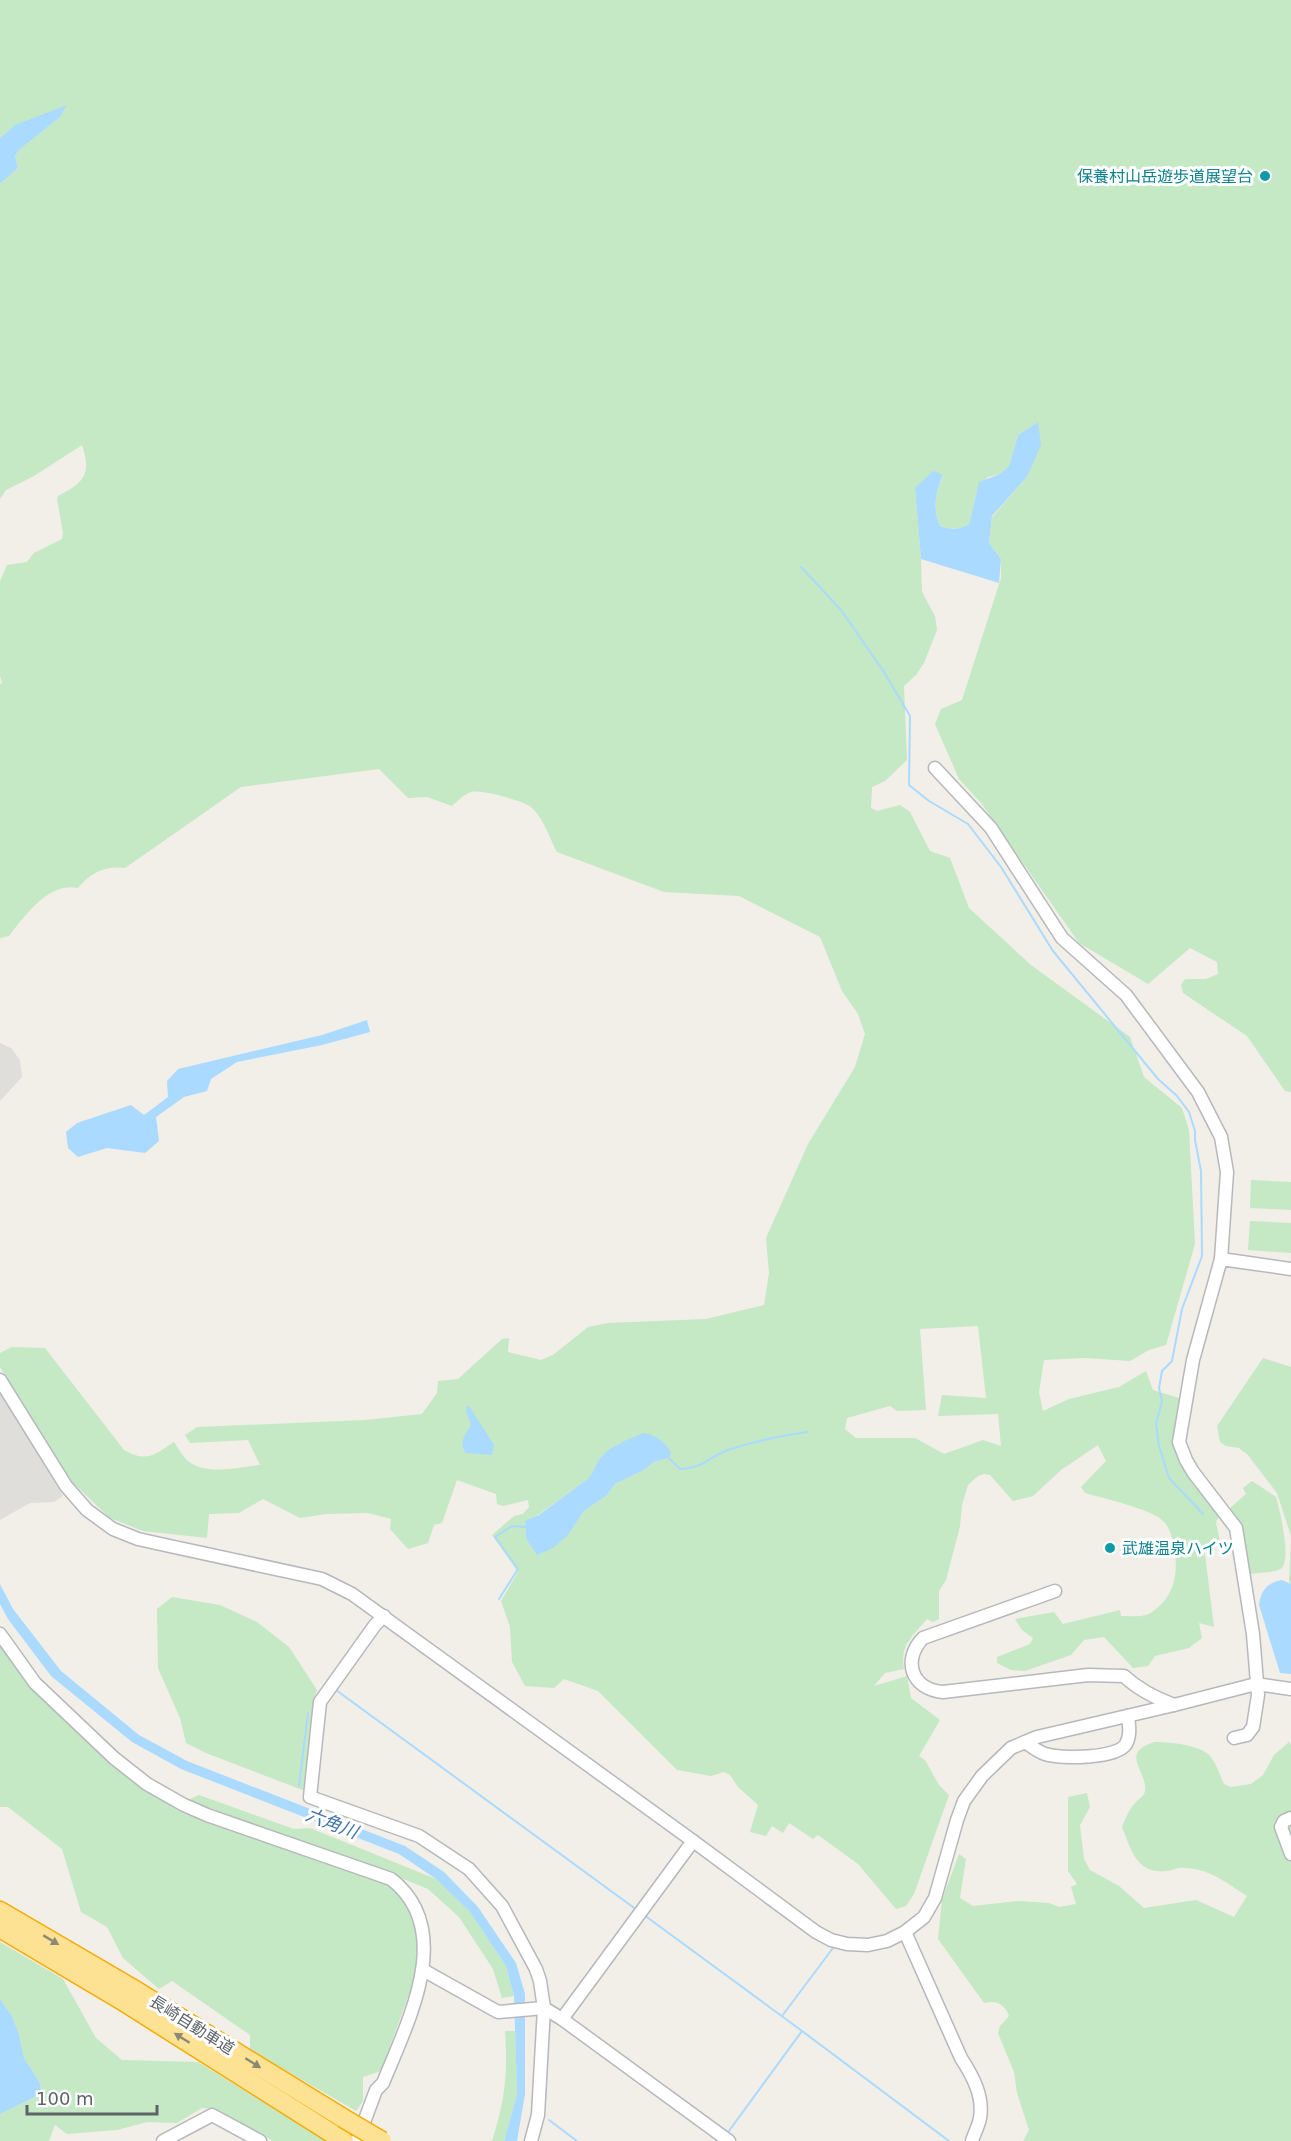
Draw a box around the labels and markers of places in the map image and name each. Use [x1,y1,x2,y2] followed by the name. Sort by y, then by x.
[1077,167,1253,186] place label: 保養村山岳遊歩道展望台
[1258,169,1272,183] marker: 保養村山岳遊歩道展望台
[1122,1539,1234,1558] place label: 武雄温泉ハイツ
[1103,1541,1117,1555] marker: 武雄温泉ハイツ

